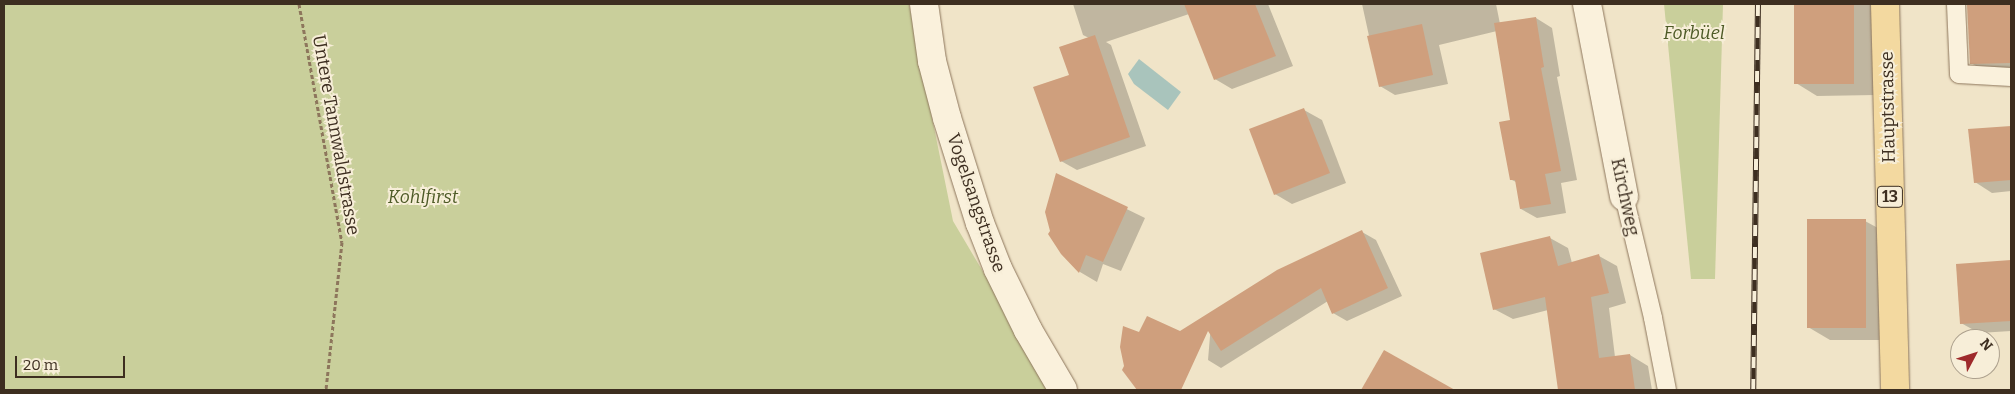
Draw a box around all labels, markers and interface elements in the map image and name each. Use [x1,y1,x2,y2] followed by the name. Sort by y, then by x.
[1663,22,1725,44] park label: Forbüel
[308,33,364,237] street label: Untere Tannwaldstrasse
[1876,51,1900,163] street label: Hauptstrasse
[942,131,1010,275] street label: Vogelsangstrasse
[1606,156,1644,238] street label: Kirchweg
[1876,183,1904,210] road number: 13
[388,186,458,208] park label: Kohlfirst
[1950,329,2000,379] north arrow
[1976,335,1996,354] text: N
[18,346,128,378] scale bar
[23,356,58,374] text: 20 m

